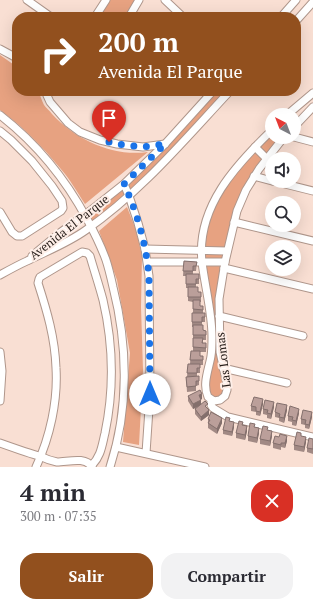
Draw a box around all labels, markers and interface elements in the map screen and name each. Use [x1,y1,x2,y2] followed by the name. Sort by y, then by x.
[98,23,179,60] text: 200 m
[32,28,84,80] icon: right
[98,59,243,83] text: Avenida El Parque
[92,101,126,142] pin
[98,107,120,129] icon: arrive
[265,108,301,144] north arrow
[265,108,301,276] map controls
[265,152,301,188] button: sound
[26,191,112,263] street label: Avenida El Parque
[265,196,301,232] button: search
[265,240,301,276] button: layers
[212,331,234,389] street label: Las Lomas
[129,373,171,415] position arrow
[20,476,86,508] text: 4 min
[251,480,293,522] button: close
[20,507,97,525] text: 300 m · 07:35
[20,553,153,599] button: Salir
[161,553,293,599] button: Compartir

